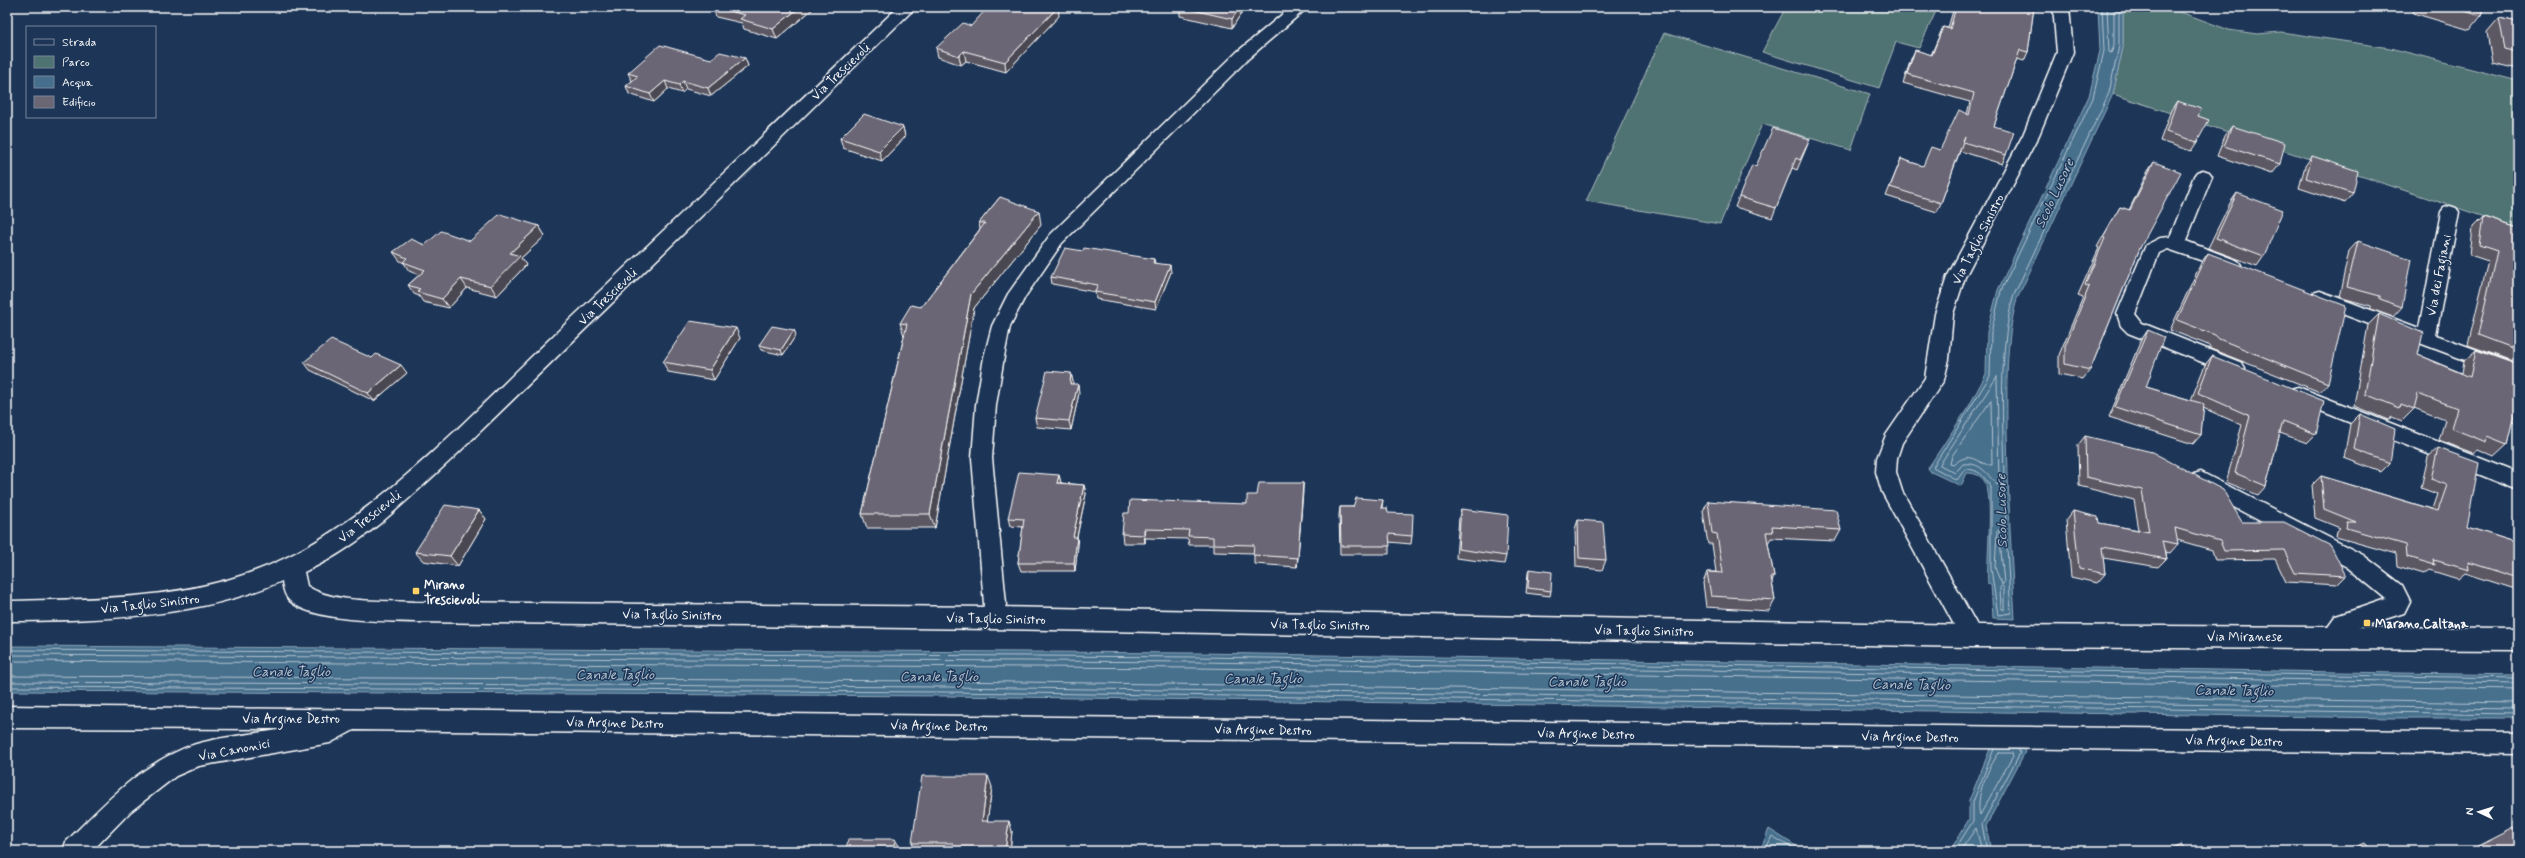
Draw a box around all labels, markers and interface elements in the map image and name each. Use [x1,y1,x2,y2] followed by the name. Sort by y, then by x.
[26,26,156,118] legend
[62,35,96,51] text: Strada
[808,39,875,105] street label: Via Trescievoli
[62,55,90,71] text: Parco
[62,75,93,91] text: Acqua
[62,95,96,111] text: Edificio
[2031,155,2079,231] water label: Scolo Lusore
[1948,192,2010,289] street label: Via Taglio Sinistro
[2423,233,2458,318] street label: Via dei Fagiani
[575,264,642,330] street label: Via Trescievoli
[1992,473,2012,548] water label: Scolo Lusore
[335,487,405,547] street label: Via Trescievoli
[424,577,480,609] place label: Mirano Trescievoli
[411,586,421,596] marker: Mirano Trescievoli
[100,591,201,620] street label: Via Taglio Sinistro
[622,606,722,627] street label: Via Taglio Sinistro
[946,610,1046,631] street label: Via Taglio Sinistro
[1270,616,1370,637] street label: Via Taglio Sinistro
[2375,616,2469,633] place label: Marano Caltana
[2362,618,2372,628] marker: Marano Caltana
[1594,622,1694,643] street label: Via Taglio Sinistro
[2207,629,2283,646] street label: Via Miranese
[252,663,331,683] water label: Canale Taglio
[576,666,655,686] water label: Canale Taglio
[900,668,979,688] water label: Canale Taglio
[1224,670,1303,690] water label: Canale Taglio
[1548,673,1627,693] water label: Canale Taglio
[1871,675,1951,697] water label: Canale Taglio
[2194,681,2274,703] water label: Canale Taglio
[242,711,340,730] street label: Via Argine Destro
[566,714,664,735] street label: Via Argine Destro
[890,717,988,738] street label: Via Argine Destro
[1214,721,1312,742] street label: Via Argine Destro
[1537,725,1635,746] street label: Via Argine Destro
[1861,728,1959,749] street label: Via Argine Destro
[2185,732,2283,753] street label: Via Argine Destro
[197,735,271,766] street label: Via Canonici
[2459,792,2499,832] north arrow
[2463,807,2477,816] text: N

